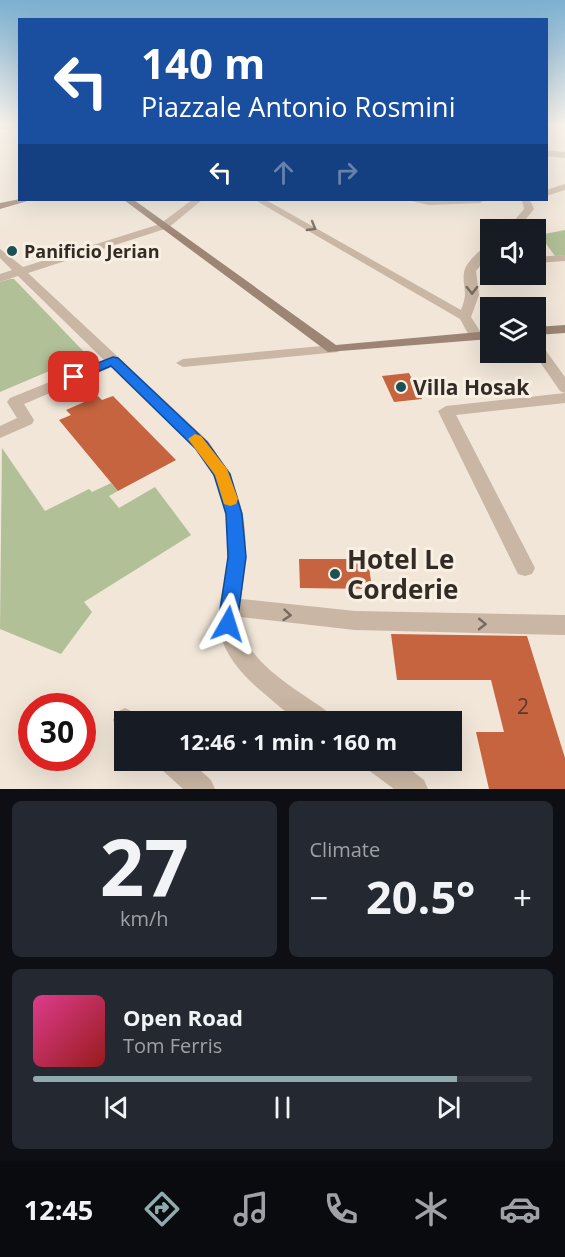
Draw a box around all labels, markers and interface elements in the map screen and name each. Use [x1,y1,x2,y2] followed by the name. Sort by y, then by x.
[141,34,265,91] text: 140 m
[42,42,120,120] icon: left
[141,88,455,125] text: Piazzale Antonio Rosmini
[204,156,237,189] icon: left
[267,156,300,189] icon: ahead
[330,156,363,189] icon: right
[480,219,546,363] map controls
[480,219,546,285] button: sound
[305,220,316,232] one-way arrow
[24,239,159,263] place label: Panificio Jerian
[5,244,19,258] marker: Panificio Jerian
[465,286,478,295] one-way arrow
[480,297,546,363] button: layers
[48,351,99,402] pin
[57,360,90,393] icon: arrive
[413,373,530,401] place label: Villa Hosak
[394,380,408,394] marker: Villa Hosak
[347,541,458,607] place label: Hotel Le Corderie
[328,567,342,581] marker: Hotel Le Corderie
[196,592,260,656] position arrow
[282,608,291,621] one-way arrow
[477,618,486,630] one-way arrow
[517,692,529,720] house number: 2
[18,693,96,771] speed limit sign: 30
[179,726,397,756] text: 12:46 · 1 min · 160 m
[100,813,189,919] text: 27
[310,836,380,863] text: Climate
[366,866,475,927] text: 20.5°
[310,875,328,920] text: −
[513,875,532,920] text: +
[120,905,169,932] text: km/h
[123,1002,243,1032] text: Open Road
[123,1032,222,1059] text: Tom Ferris
[100,1091,133,1124] icon: previous
[266,1091,299,1124] icon: pause
[432,1091,465,1124] icon: next
[141,1188,183,1230] icon: directions
[230,1188,272,1230] icon: music
[320,1188,362,1230] icon: phone
[410,1188,452,1230] icon: climate
[499,1188,541,1230] icon: car
[24,1191,93,1228] text: 12:45

